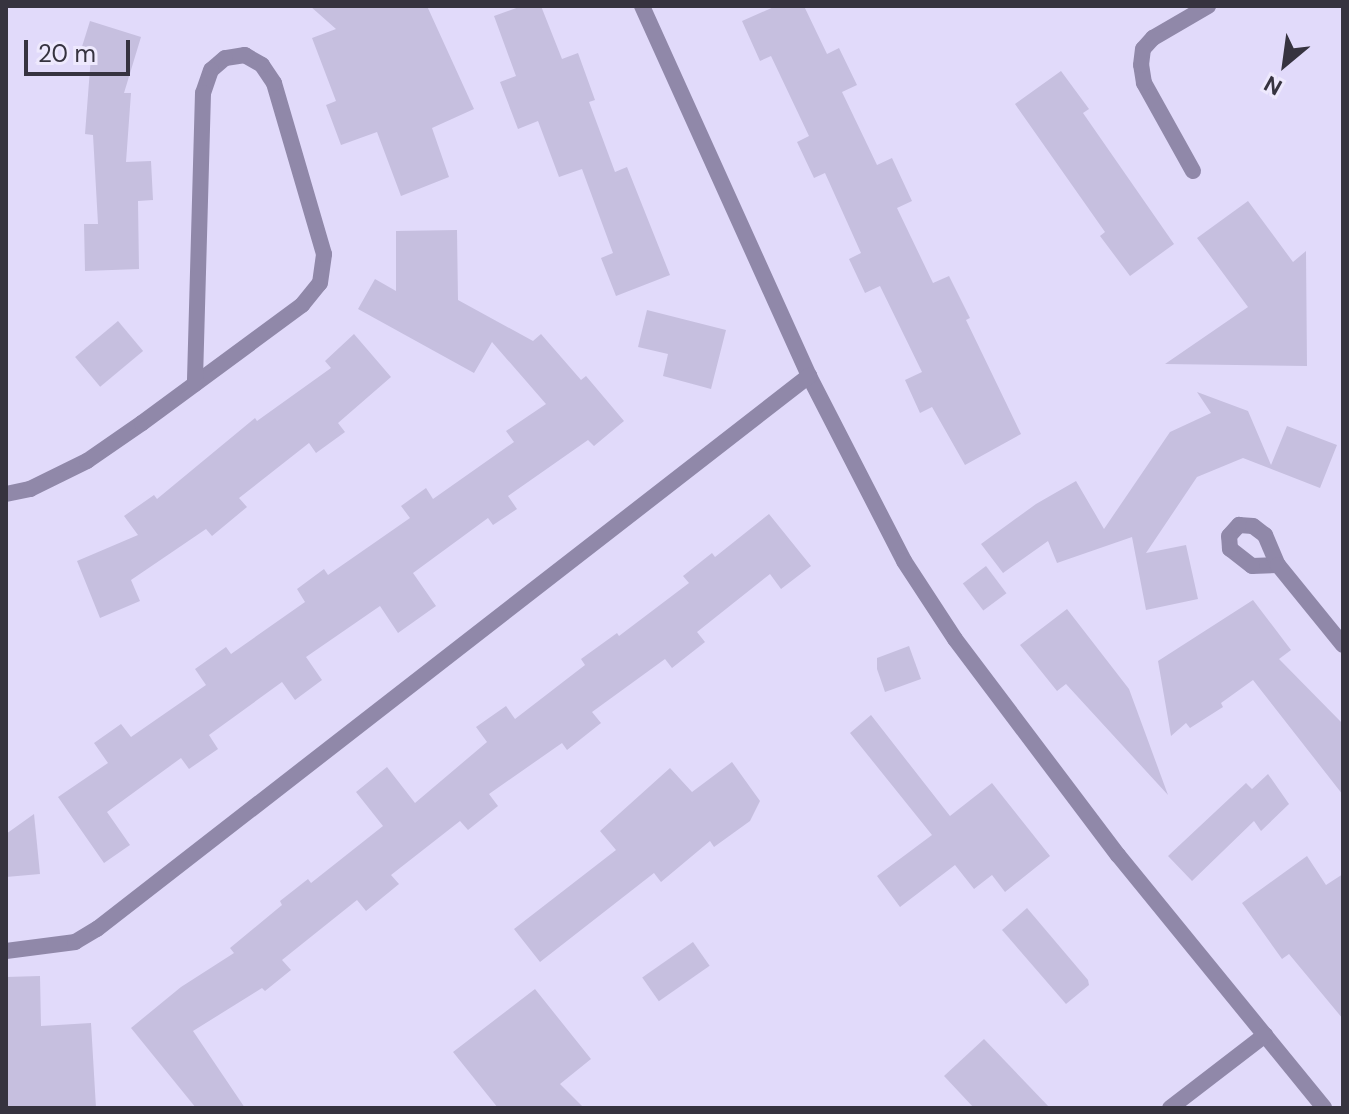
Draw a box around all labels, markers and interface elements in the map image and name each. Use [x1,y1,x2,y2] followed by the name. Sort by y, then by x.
[28,24,134,74] scale bar
[1245,24,1325,104] north arrow
[38,38,96,69] text: 20 m
[1259,69,1287,102] text: N

